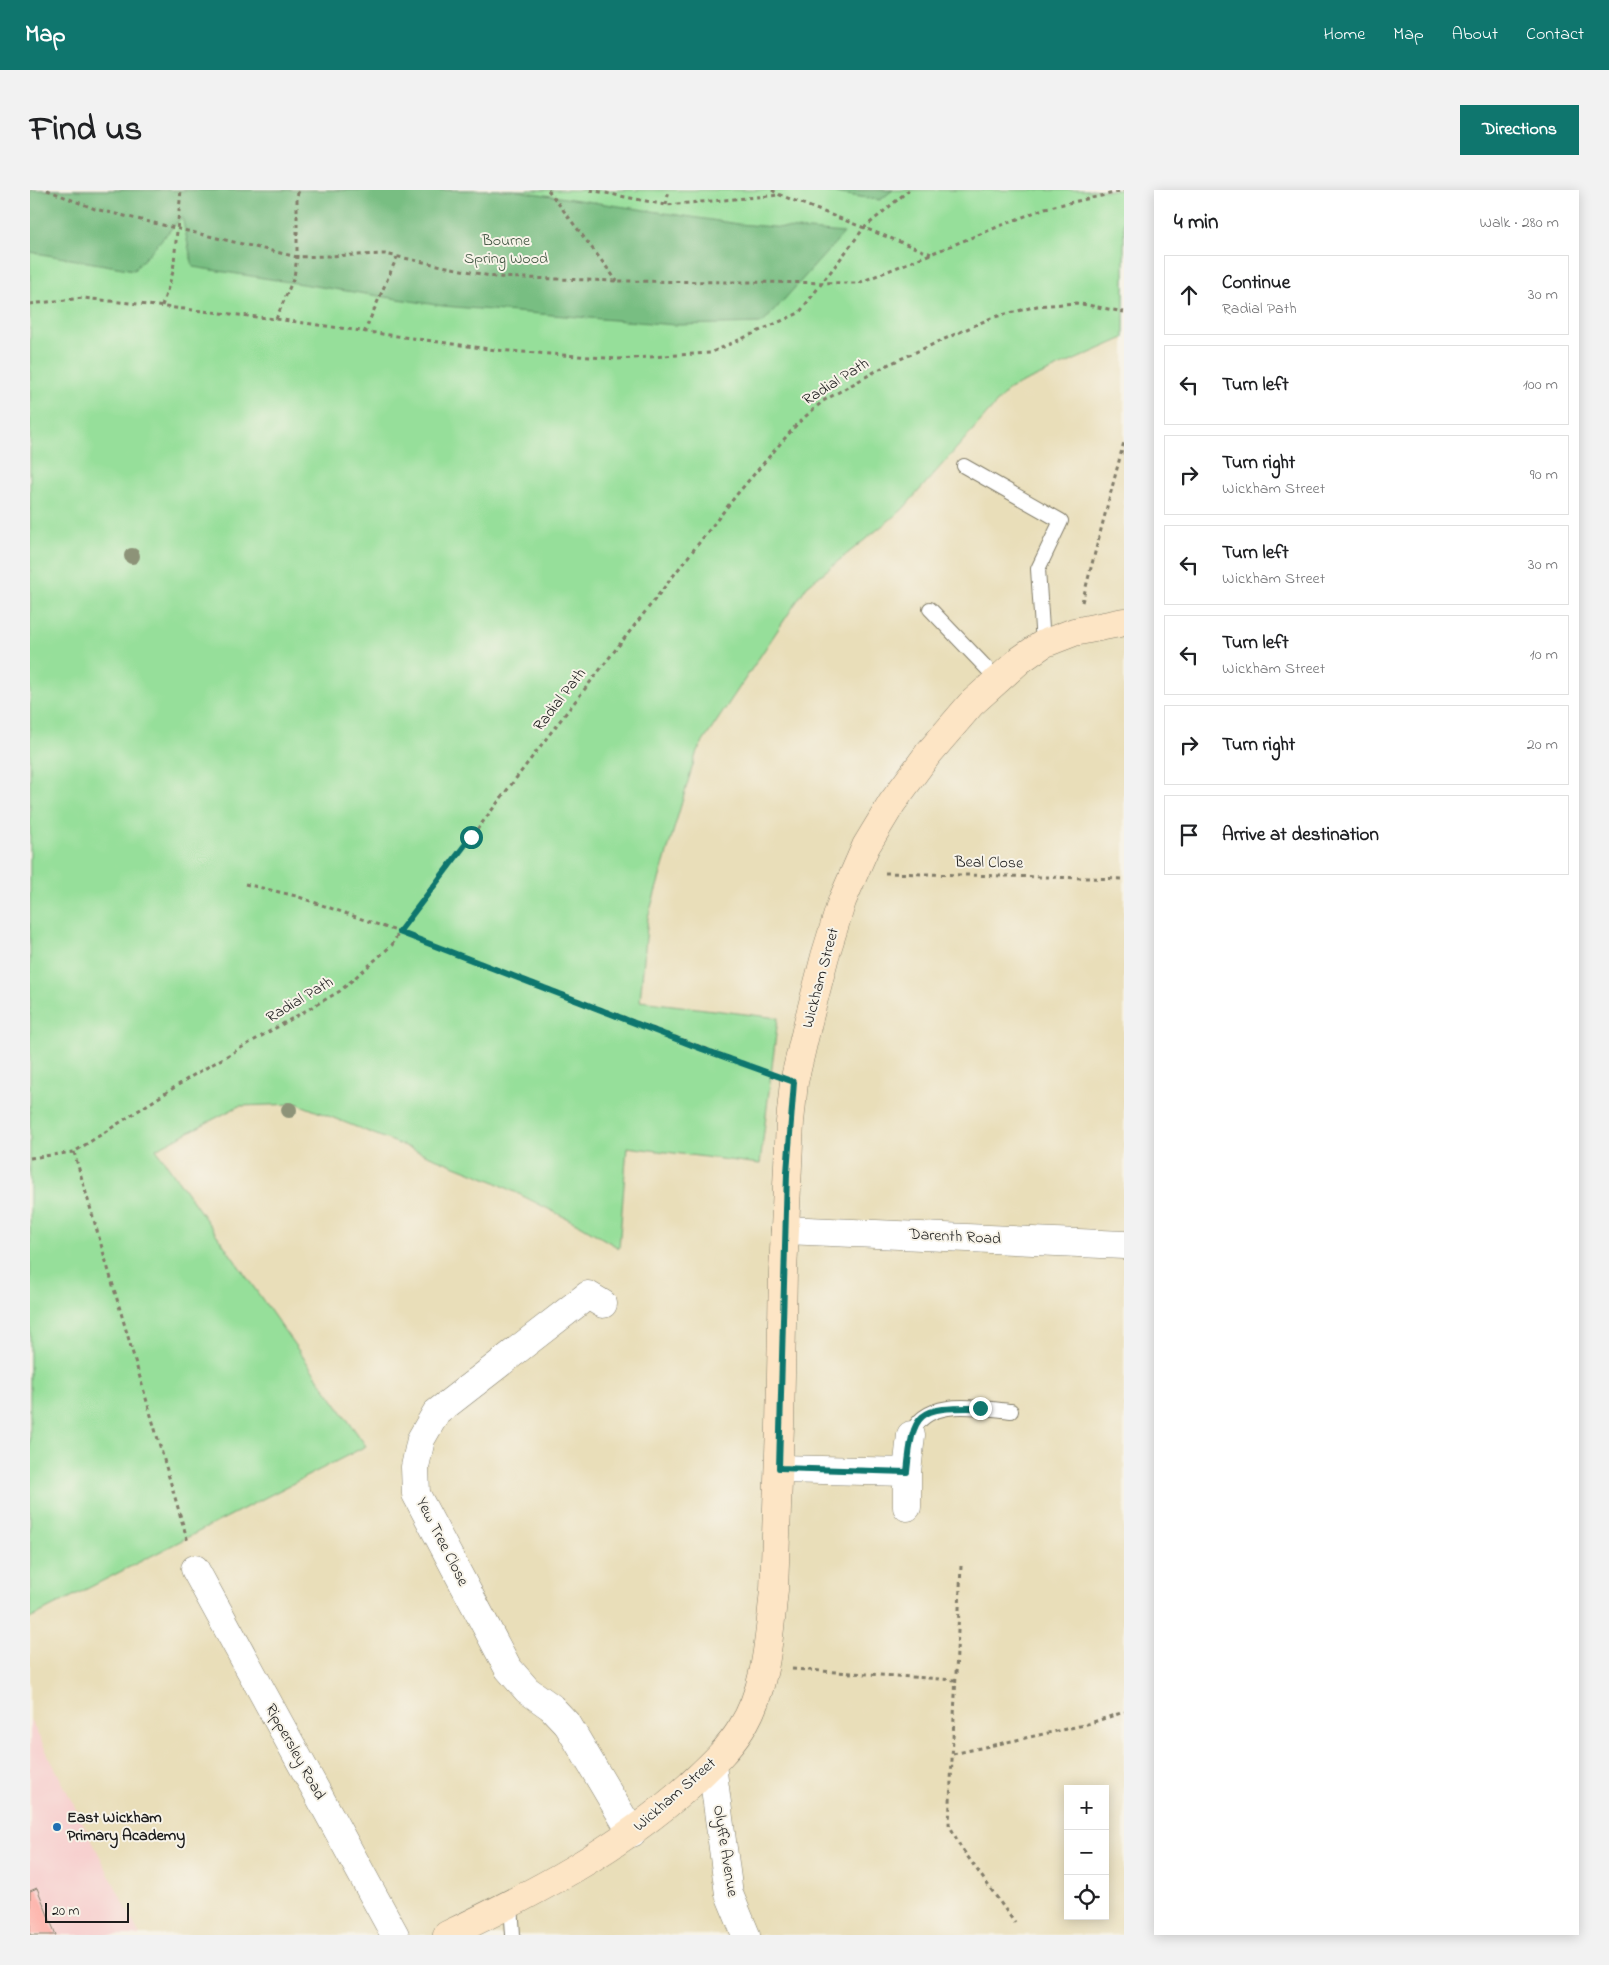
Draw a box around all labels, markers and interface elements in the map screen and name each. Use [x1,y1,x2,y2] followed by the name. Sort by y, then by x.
[25,18,66,53] text: Map
[1324,22,1365,48] text: Home
[1393,22,1424,48] text: Map
[1452,22,1498,48] text: About
[1526,22,1584,48] text: Contact
[30,105,142,156] text: Find us
[1460,105,1579,155] button: Directions
[1174,208,1218,238] text: 4 min
[1480,211,1559,235] text: Walk · 280 m
[464,229,548,271] park label: Bourne Spring Wood
[1222,270,1290,297] text: Continue
[1175,281,1203,309] icon: ahead
[1528,283,1558,307] text: 30 m
[1222,297,1297,321] text: Radial Path
[798,352,874,412] street label: Radial Path
[1175,371,1203,399] icon: left
[1222,372,1289,399] text: Turn left
[1523,373,1558,397] text: 100 m
[1222,450,1295,477] text: Turn right
[1175,461,1203,489] icon: right
[1530,463,1558,487] text: 90 m
[1222,477,1325,501] text: Wickham Street
[1222,540,1289,567] text: Turn left
[1175,551,1203,579] icon: left
[1528,553,1558,577] text: 30 m
[1222,567,1325,591] text: Wickham Street
[1222,630,1289,657] text: Turn left
[1175,641,1203,669] icon: left
[1530,643,1558,667] text: 10 m
[1222,657,1325,681] text: Wickham Street
[528,663,592,737] street label: Radial Path
[1175,731,1203,759] icon: right
[1222,732,1295,759] text: Turn right
[1527,733,1558,757] text: 20 m
[1175,821,1203,849] icon: arrive
[1222,822,1379,849] text: Arrive at destination
[460,826,483,849] route start
[954,850,1024,876] street label: Beal Close
[796,924,846,1031] street label: Wickham Street
[262,971,338,1029] street label: Radial Path
[907,1223,1002,1251] street label: Darenth Road
[969,1397,992,1420] route end
[409,1494,475,1591] street label: Yew Tree Close
[259,1699,331,1805] street label: Rippersley Road
[628,1752,722,1838] street label: Wickham Street
[1064,1785,1109,1920] map controls
[1064,1785,1109,1830] button: +
[706,1803,744,1899] street label: Olyffe Avenue
[67,1806,185,1849] place label: East Wickham Primary Academy
[51,1821,63,1833] marker: East Wickham Primary Academy
[1064,1830,1109,1875] button: −
[1064,1875,1109,1920] button: locate
[45,1900,129,1923] scale bar
[52,1901,79,1922] text: 20 m

